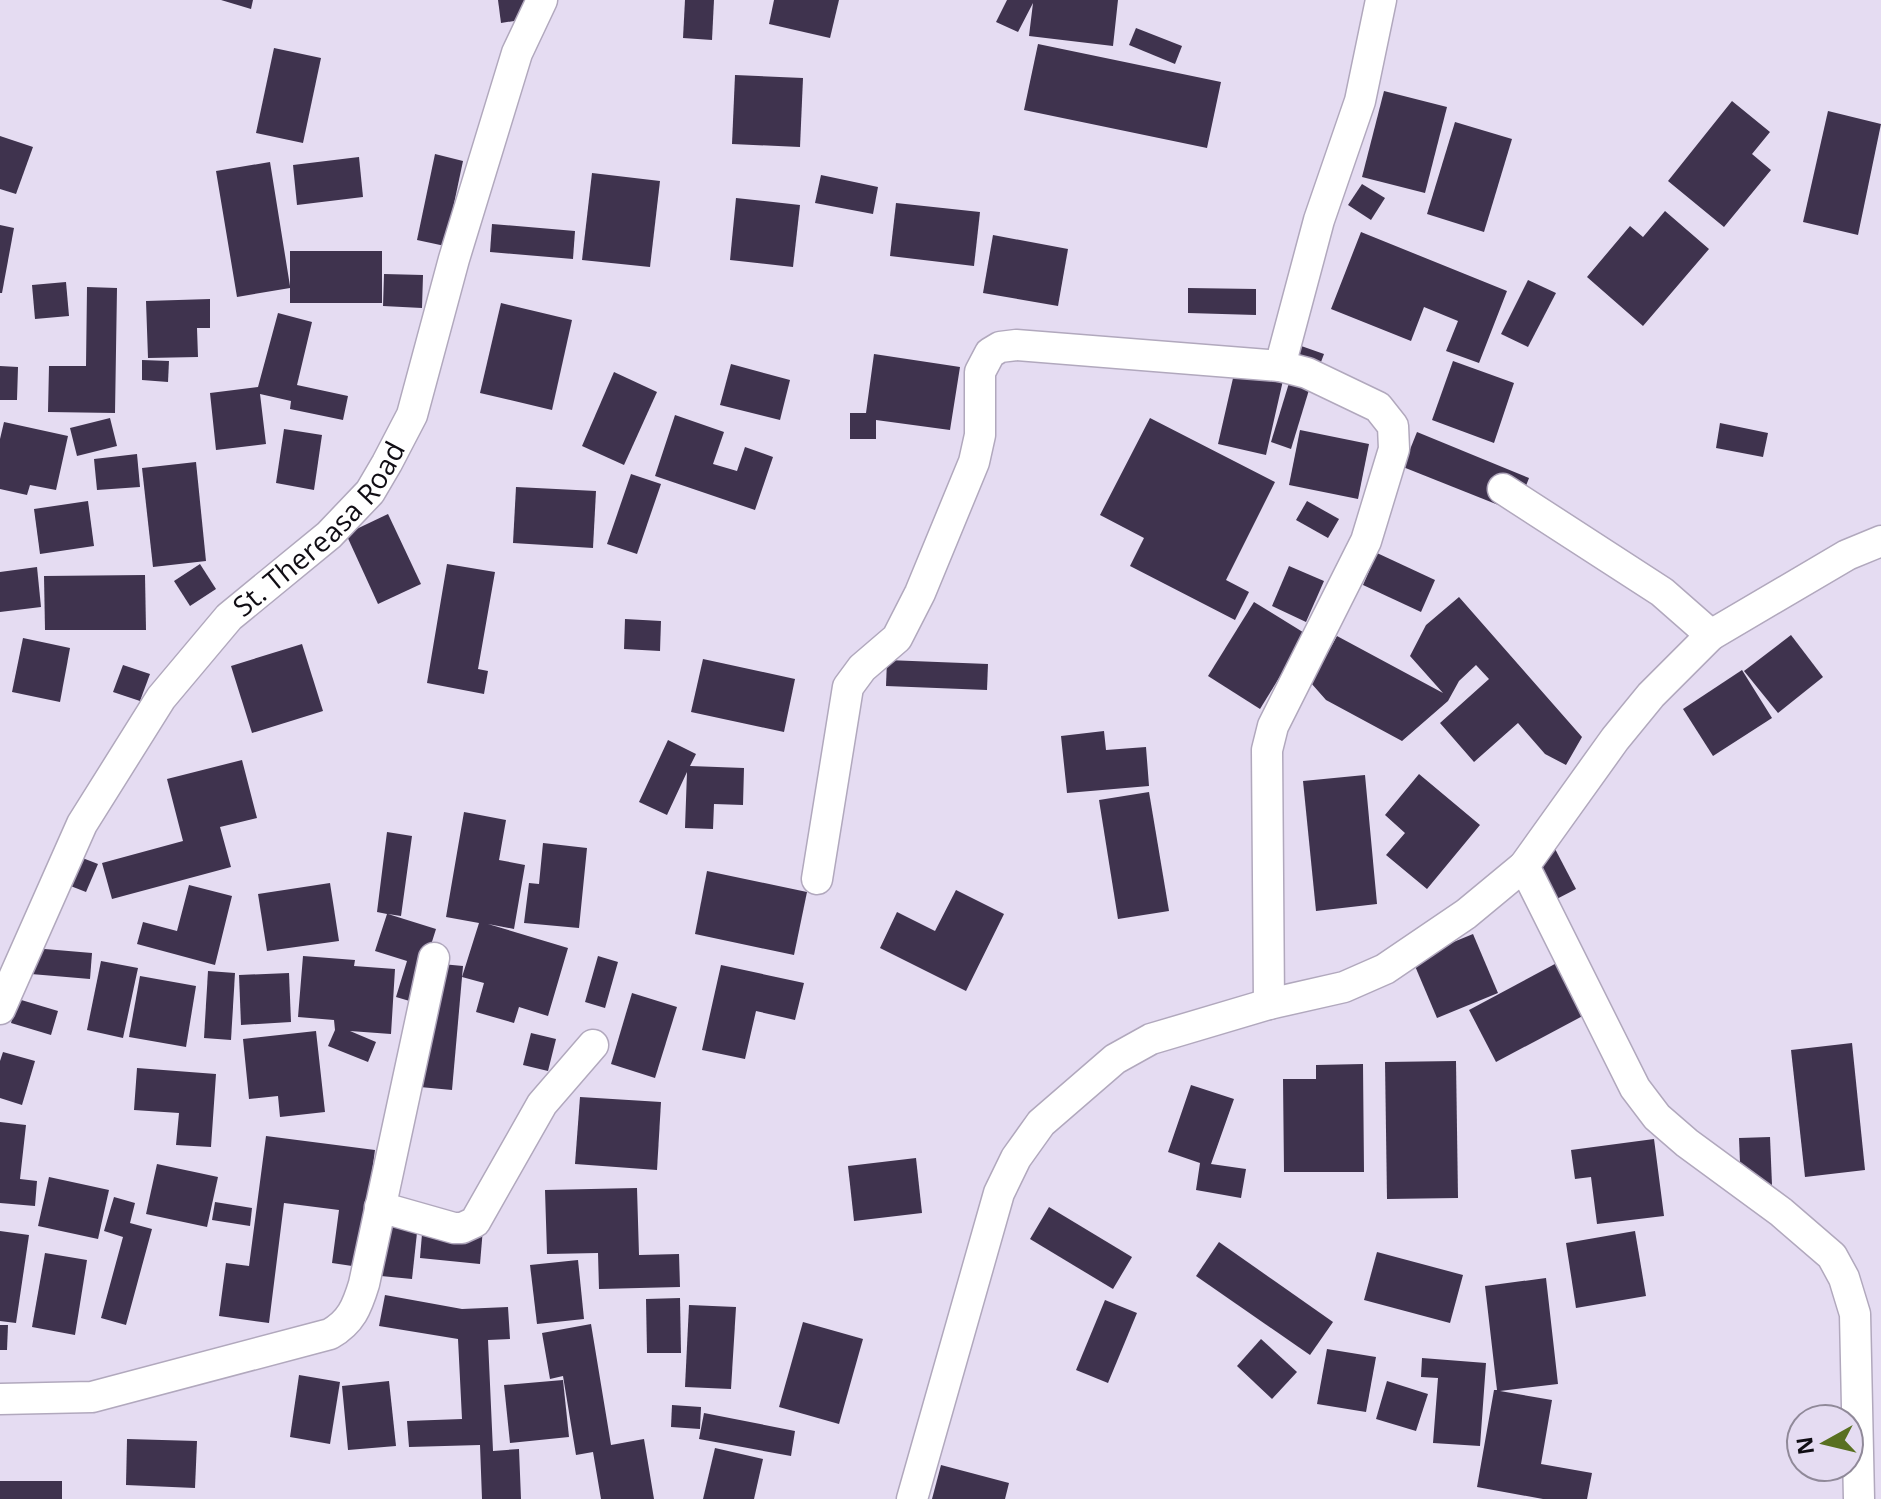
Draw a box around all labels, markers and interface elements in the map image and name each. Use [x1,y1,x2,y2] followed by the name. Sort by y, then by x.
[224,434,413,624] street label: St. Thereasa Road
[1785,1403,1865,1483] north arrow
[1788,1435,1820,1457] text: N

